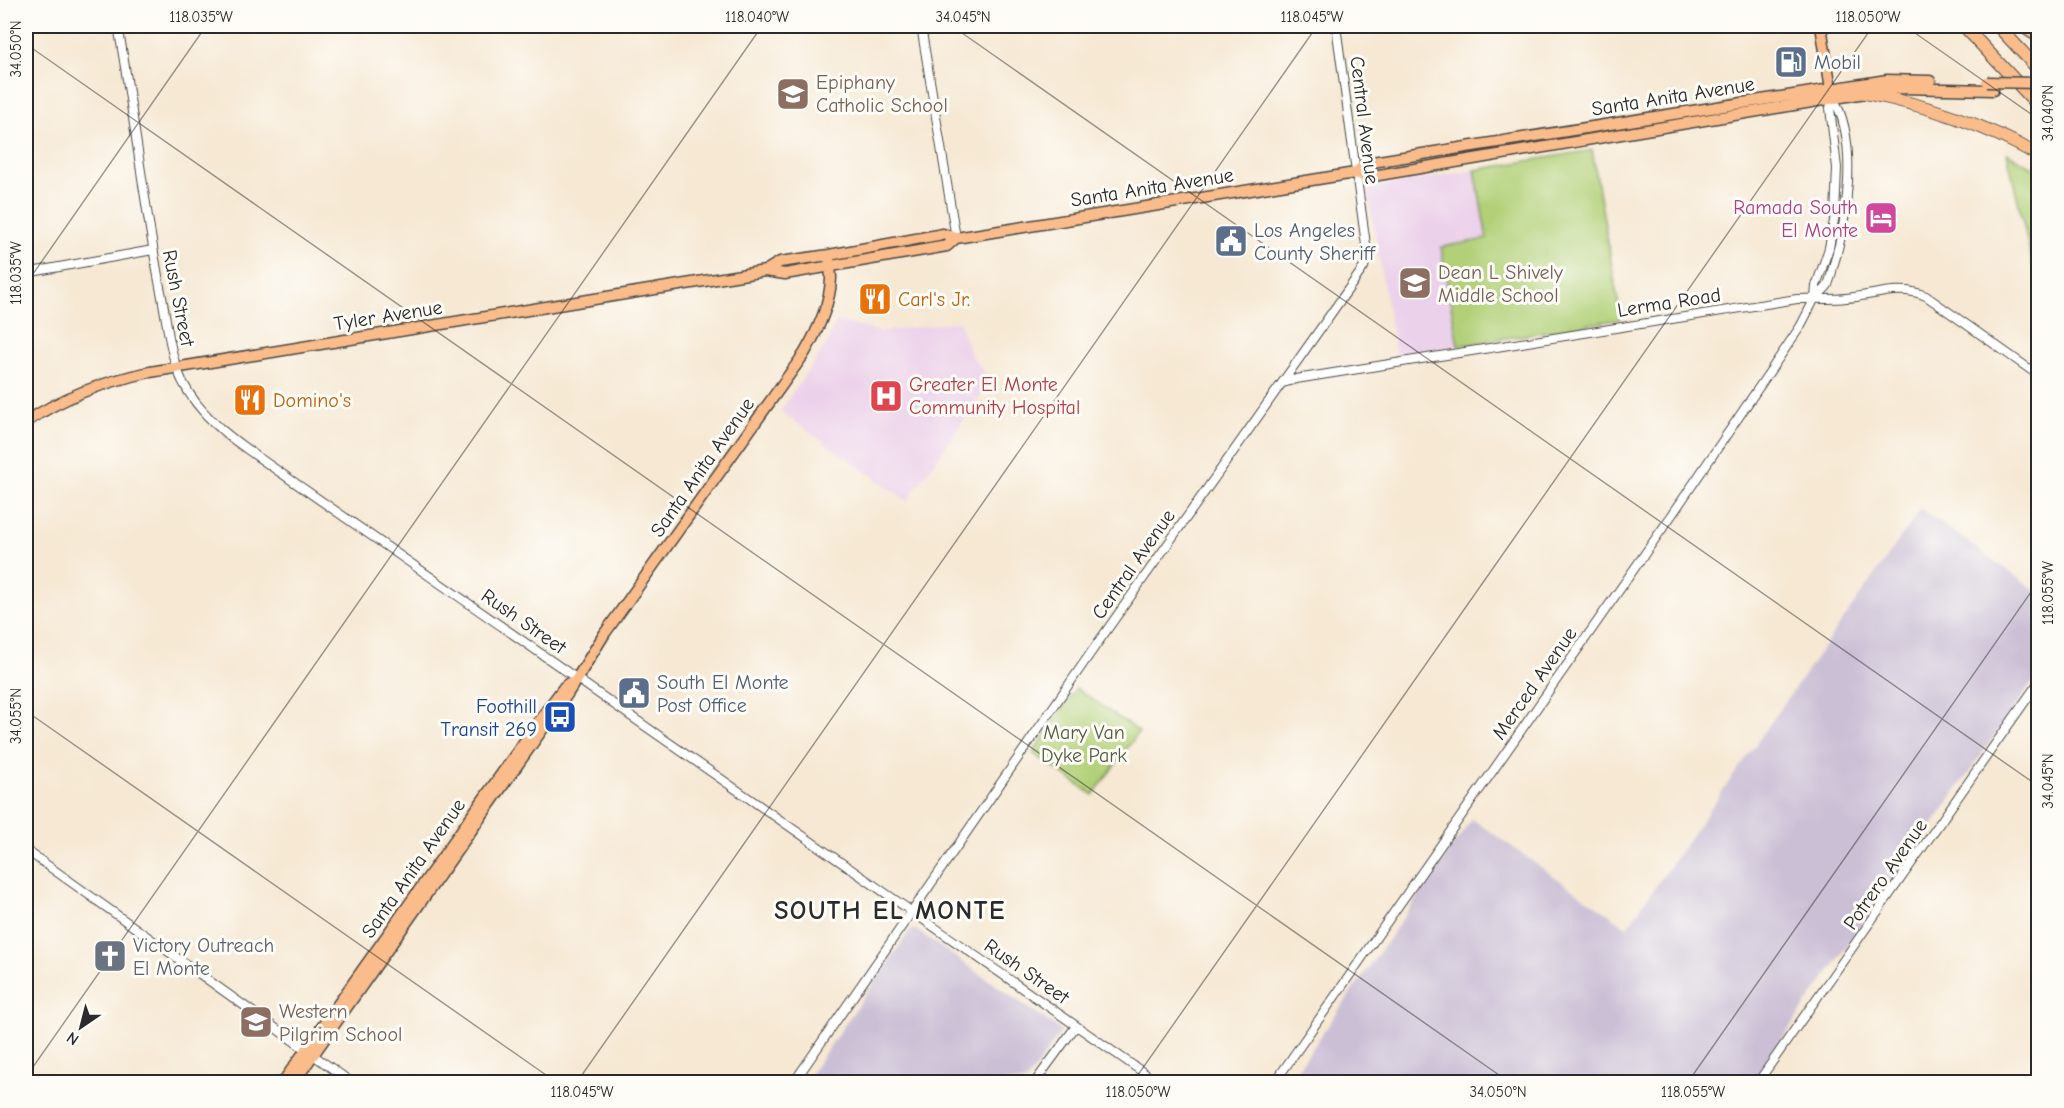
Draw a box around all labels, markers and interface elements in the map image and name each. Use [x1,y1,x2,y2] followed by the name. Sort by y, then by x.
[169,8,233,26] text: 118.035°W
[725,8,789,26] text: 118.040°W
[935,8,991,26] text: 34.045°N
[1280,8,1344,26] text: 118.045°W
[1835,8,1901,26] text: 118.050°W
[7,20,25,78] text: 34.050°N
[1773,44,1809,80] fuel station icon: Mobil
[1814,51,1861,74] place label: Mobil
[1345,55,1384,185] street label: Central Avenue
[816,71,948,117] place label: Epiphany Catholic School
[1590,72,1756,121] street label: Santa Anita Avenue
[775,76,811,112] school or university icon: Epiphany Catholic School
[2039,85,2057,141] text: 34.040°N
[1069,163,1235,212] street label: Santa Anita Avenue
[1733,196,1858,242] place label: Ramada South El Monte
[1863,200,1899,236] hotel icon: Ramada South El Monte
[1254,219,1376,265] place label: Los Angeles County Sheriff
[1213,223,1249,259] public building icon: Los Angeles County Sheriff
[7,241,25,305] text: 118.035°W
[158,248,199,350] street label: Rush Street
[1438,261,1563,307] place label: Dean L Shively Middle School
[1397,265,1433,301] school or university icon: Dean L Shively Middle School
[857,281,893,317] restaurant icon: Carl's Jr.
[1616,283,1722,322] street label: Lerma Road
[898,288,970,311] place label: Carl's Jr.
[332,296,444,335] street label: Tyler Avenue
[909,373,1080,419] place label: Greater El Monte Community Hospital
[868,378,904,414] hospital icon: Greater El Monte Community Hospital
[232,382,268,418] restaurant icon: Domino's
[273,389,351,412] place label: Domino's
[646,393,759,541] street label: Santa Anita Avenue
[1087,505,1180,624] street label: Central Avenue
[2039,561,2057,625] text: 118.055°W
[477,584,571,660] street label: Rush Street
[1487,623,1582,744] street label: Merced Avenue
[657,671,789,717] place label: South El Monte Post Office
[616,675,652,711] public building icon: South El Monte Post Office
[7,688,25,744] text: 34.055°N
[440,695,537,741] place label: Foothill Transit 269
[542,699,578,735] bus stop icon: Foothill Transit 269
[1041,721,1127,767] park label: Mary Van Dyke Park
[2039,753,2057,809] text: 34.045°N
[357,794,470,942] street label: Santa Anita Avenue
[1839,815,1932,934] street label: Potrero Avenue
[774,896,1006,926] district label: SOUTH EL MONTE
[133,934,274,980] place label: Victory Outreach El Monte
[980,934,1074,1010] street label: Rush Street
[92,938,128,974] church icon: Victory Outreach El Monte
[51,997,111,1057] north arrow
[279,1000,402,1046] place label: Western Pilgrim School
[238,1004,274,1040] school or university icon: Western Pilgrim School
[64,1028,82,1049] text: N
[550,1083,614,1101] text: 118.045°W
[1105,1083,1171,1101] text: 118.050°W
[1469,1083,1527,1101] text: 34.050°N
[1661,1083,1725,1101] text: 118.055°W

